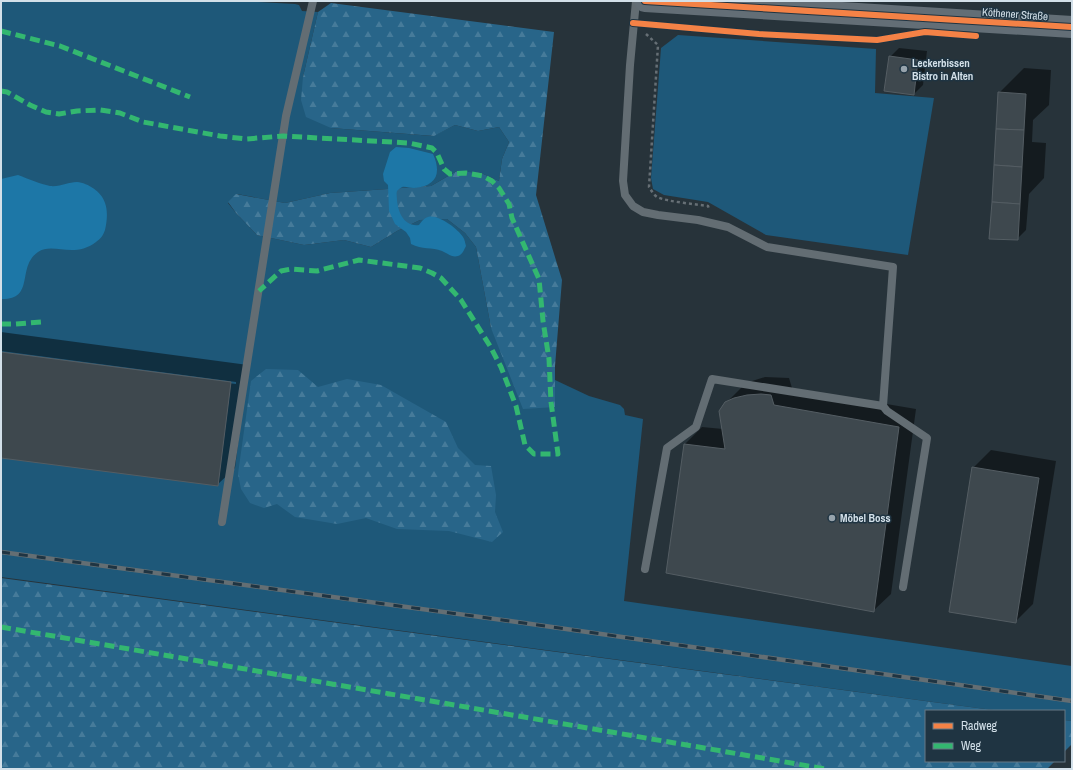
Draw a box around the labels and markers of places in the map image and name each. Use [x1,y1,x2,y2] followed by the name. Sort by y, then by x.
[912,56,973,83] place label: Leckerbissen Bistro in Alten
[899,64,909,74] marker: Leckerbissen Bistro in Alten
[840,511,891,525] place label: Möbel Boss
[827,513,837,523] marker: Möbel Boss

